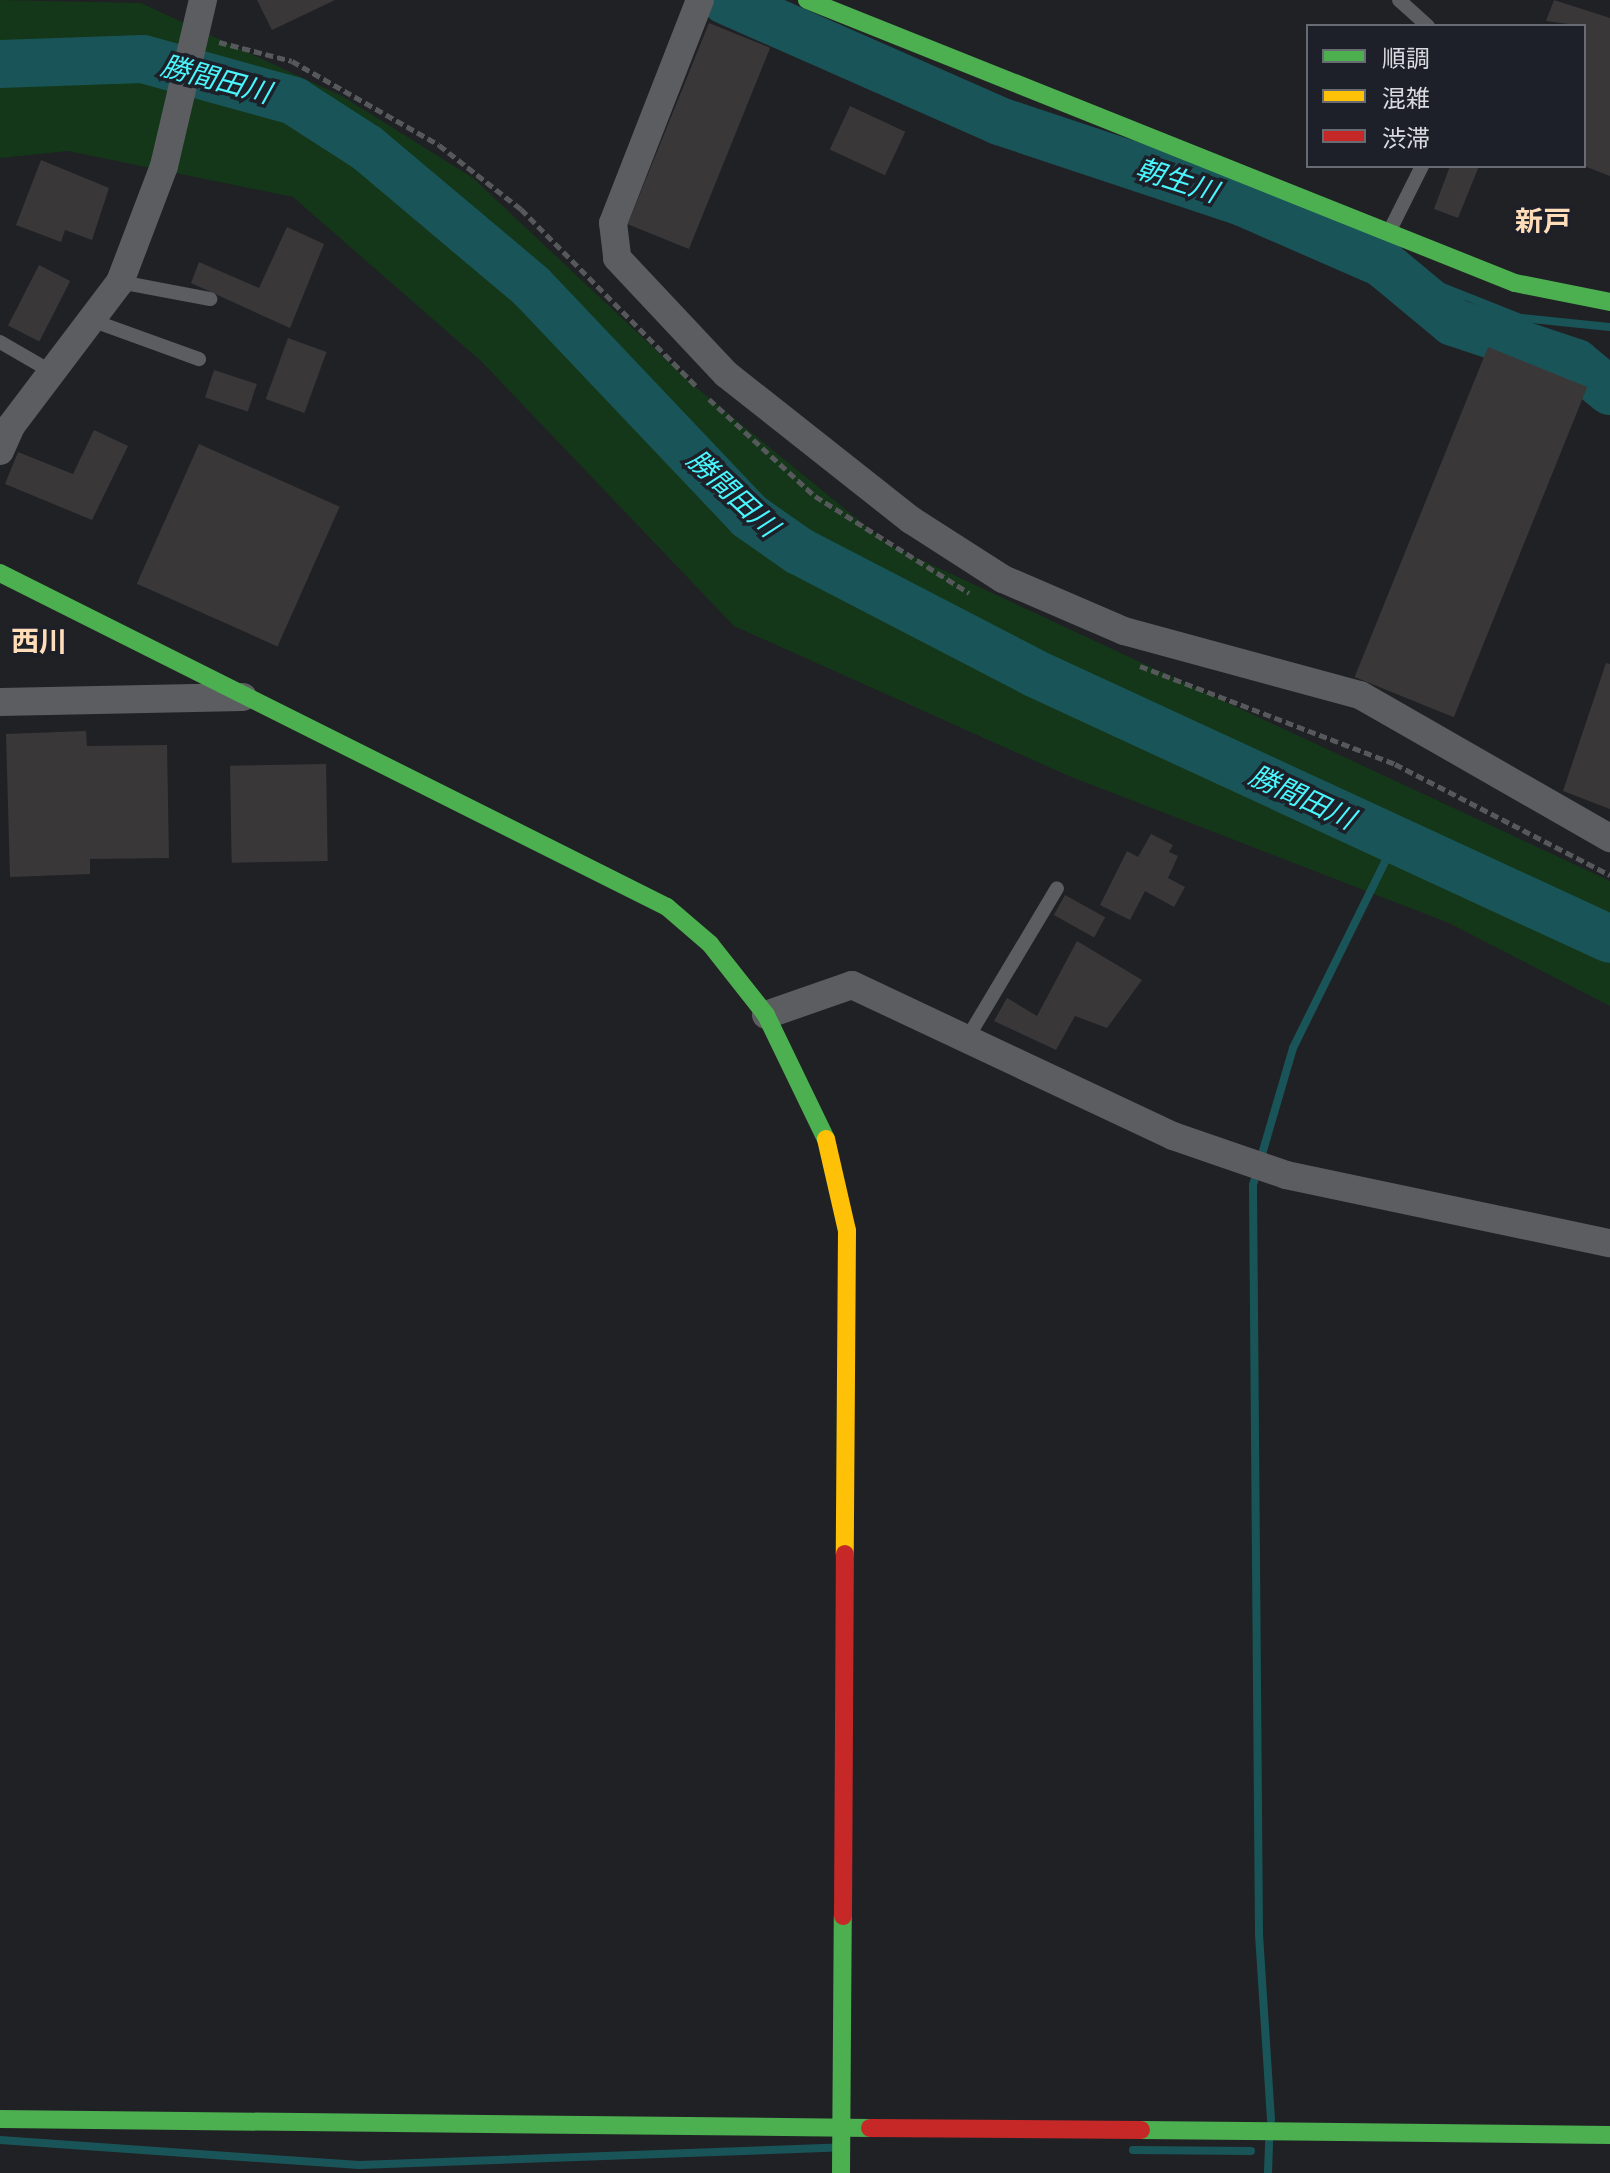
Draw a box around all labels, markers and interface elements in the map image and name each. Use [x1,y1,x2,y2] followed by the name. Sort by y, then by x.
[1306,24,1586,168] legend
[1382,42,1430,74] text: 順調
[158,48,274,110] water label: 勝間田川
[1382,82,1430,114] text: 混雑
[1382,122,1430,154] text: 渋滞
[1132,151,1222,209] water label: 朝生川
[1515,204,1571,238] district label: 新戸
[681,443,785,543] water label: 勝間田川
[11,624,67,658] district label: 西川
[1244,758,1360,836] water label: 勝間田川

